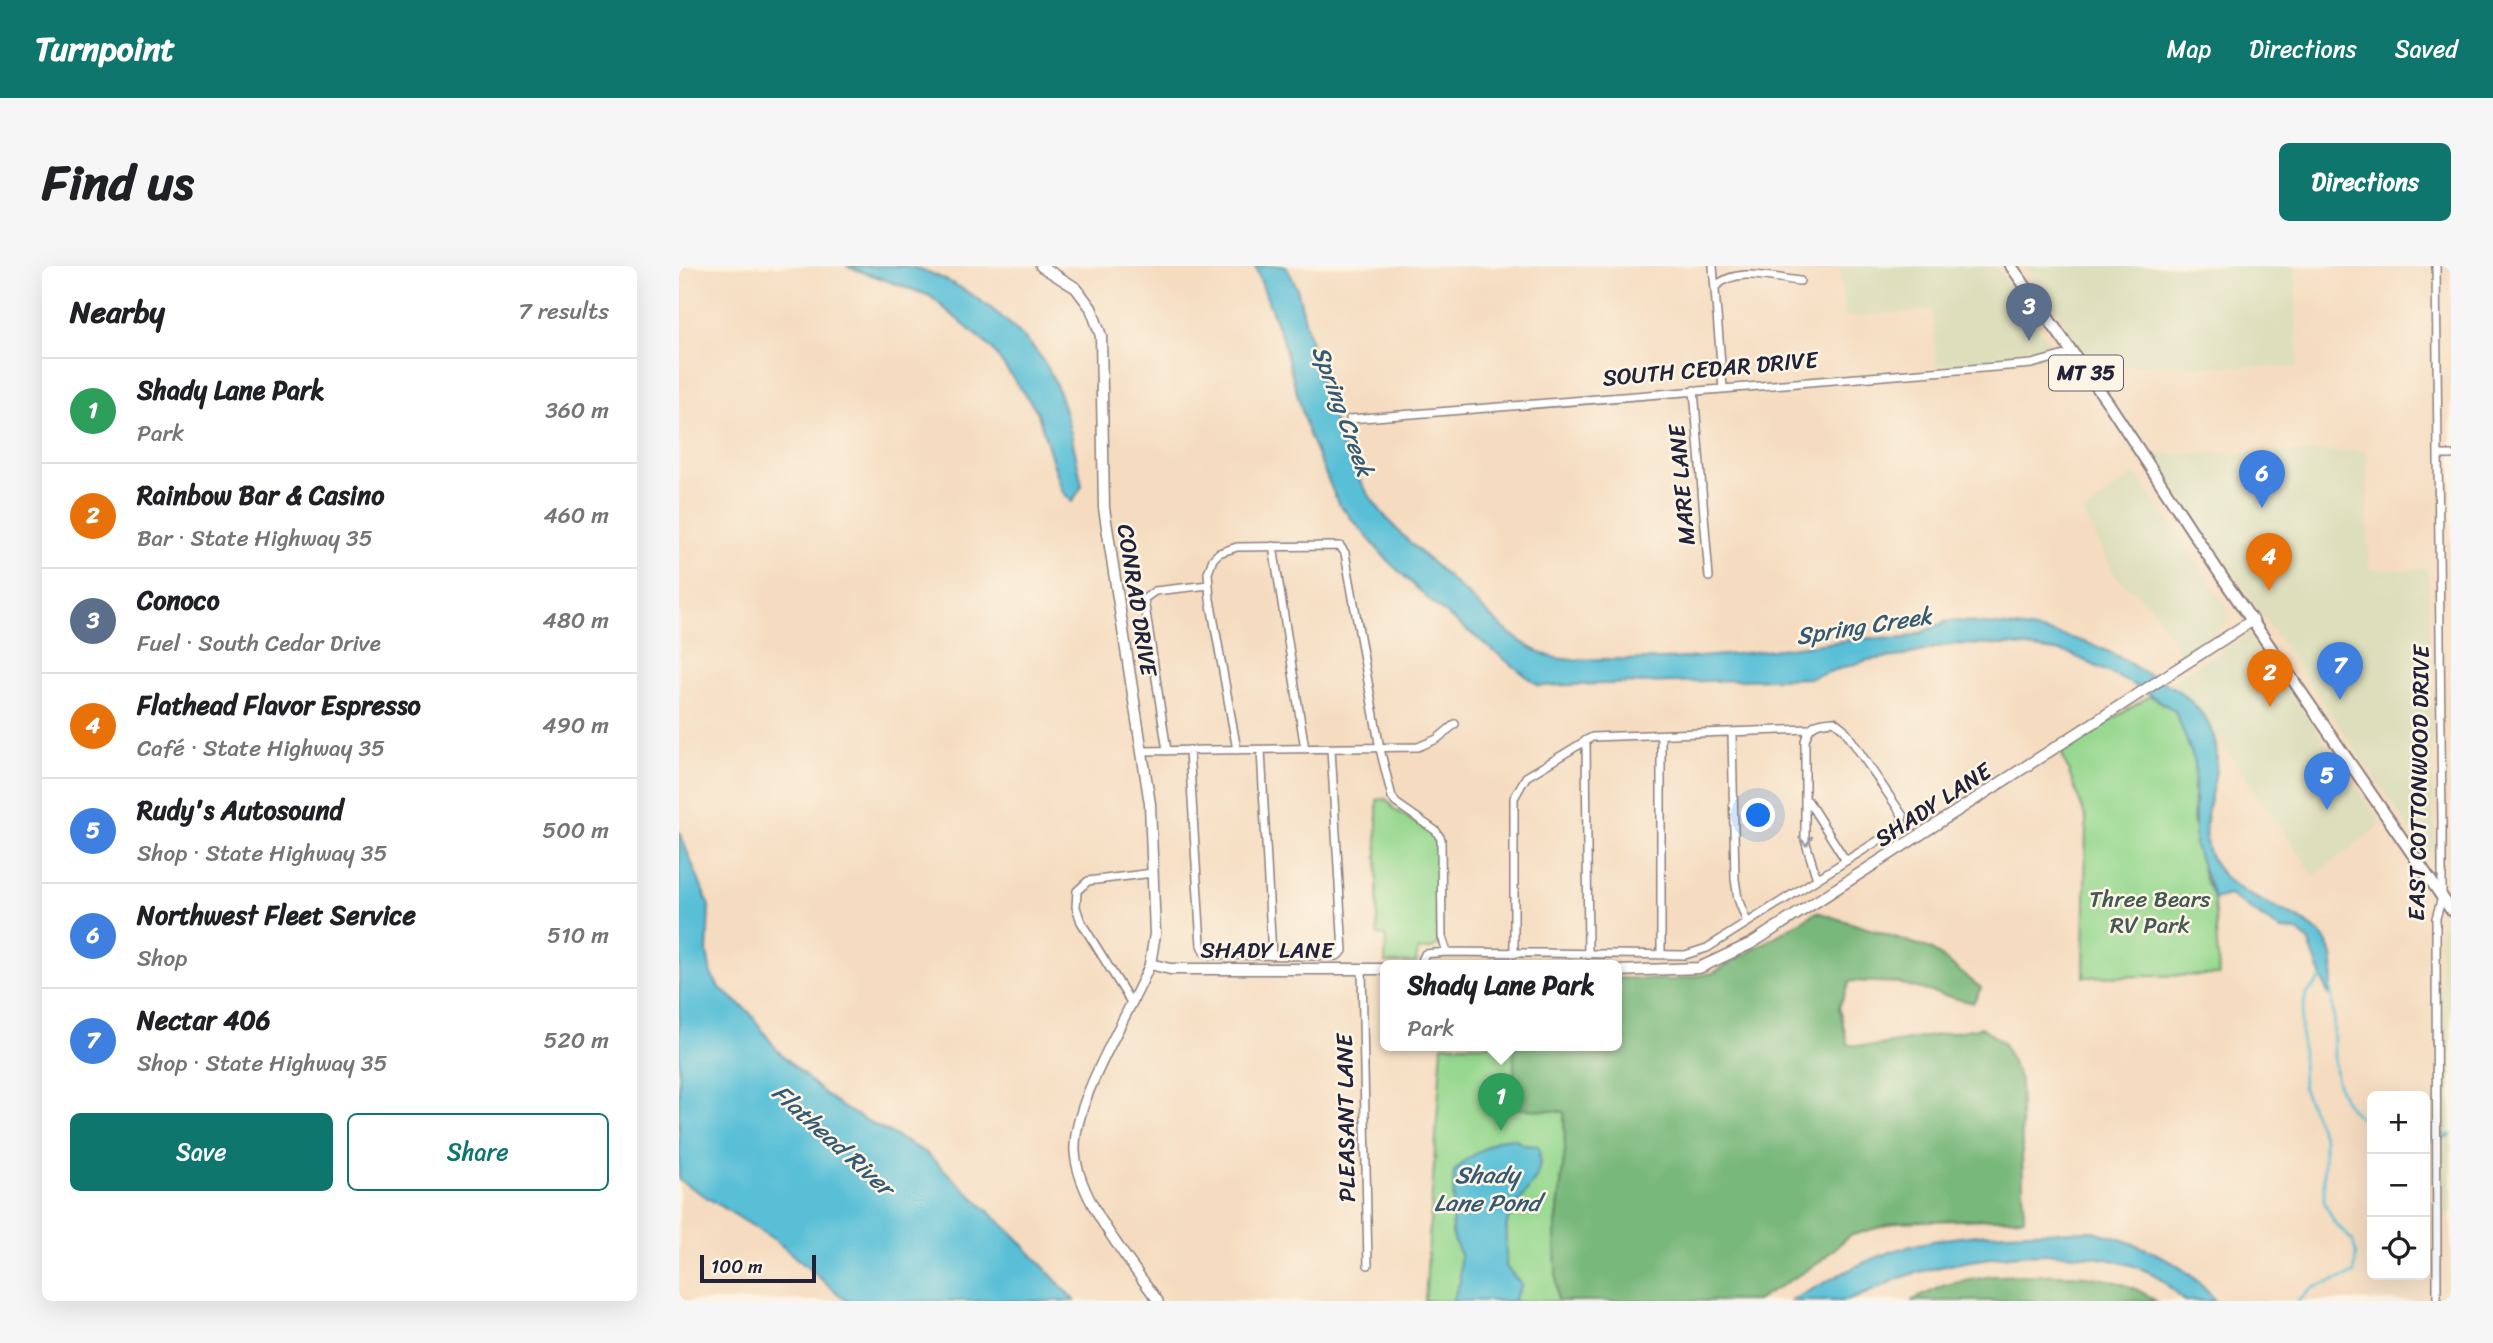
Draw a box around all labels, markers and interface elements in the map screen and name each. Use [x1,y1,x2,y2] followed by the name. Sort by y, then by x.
[35,20,175,78] text: Turnpoint
[2167,28,2211,70] text: Map
[2249,28,2357,70] text: Directions
[2395,28,2458,70] text: Saved
[42,139,194,226] text: Find us
[2279,143,2451,221] button: Directions
[2006,283,2052,341] pin: 3
[70,285,165,339] text: Nearby
[519,291,609,332] text: 7 results
[1300,339,1387,484] water label: Spring Creek
[1601,339,1820,399] street label: SOUTH CEDAR DRIVE
[2049,356,2123,390] road number: MT 35
[137,367,325,413] text: Shady Lane Park
[88,390,98,431] text: 1
[545,390,609,431] text: 360 m
[137,413,184,454] text: Park
[1656,422,1708,547] street label: MARE LANE
[2239,450,2285,508] pin: 6
[137,472,384,518] text: Rainbow Bar & Casino
[86,495,100,536] text: 2
[543,495,609,536] text: 460 m
[137,518,373,559] text: Bar · State Highway 35
[1105,521,1169,680] street label: CONRAD DRIVE
[2246,533,2292,591] pin: 4
[137,577,220,623] text: Conoco
[1793,594,1936,657] water label: Spring Creek
[87,600,99,641] text: 3
[543,600,609,641] text: 480 m
[137,623,381,664] text: Fuel · South Cedar Drive
[2317,642,2363,700] pin: 7
[2396,644,2442,921] street label: EAST COTTONWOOD DRIVE
[2247,649,2293,707] pin: 2
[137,682,421,728] text: Flathead Flavor Espresso
[86,705,100,746] text: 4
[542,705,609,746] text: 490 m
[137,728,385,769] text: Café · State Highway 35
[1866,751,2001,858] street label: SHADY LANE
[2304,752,2350,810] pin: 5
[137,787,343,833] text: Rudy's Autosound
[1741,798,1775,832] your location
[86,810,100,851] text: 5
[542,810,609,851] text: 500 m
[137,833,388,874] text: Shop · State Highway 35
[1798,835,1813,846] one-way arrow
[2089,879,2211,946] park label: Three Bears RV Park
[137,892,416,938] text: Northwest Fleet Service
[86,915,100,956] text: 6
[547,915,609,956] text: 510 m
[1201,930,1335,971] street label: SHADY LANE
[137,938,187,979] text: Shop
[1380,960,1622,1051] popup
[1407,962,1595,1008] text: Shady Lane Park
[137,997,271,1043] text: Nectar 406
[1407,1008,1454,1049] text: Park
[86,1020,100,1061] text: 7
[543,1020,609,1061] text: 520 m
[1324,1032,1368,1202] street label: PLEASANT LANE
[137,1043,388,1084] text: Shop · State Highway 35
[762,1073,907,1210] water label: Flathead River
[1478,1073,1524,1131] pin: 1
[2367,1091,2430,1280] map controls
[2367,1091,2430,1154] button: +
[70,1113,333,1191] button: Save
[347,1113,609,1191] button: Share
[1434,1154,1546,1224] water label: Shady Lane Pond
[2367,1154,2430,1217] button: −
[2367,1217,2430,1280] button: locate
[711,1250,763,1283] text: 100 m
[700,1252,815,1284] scale bar

